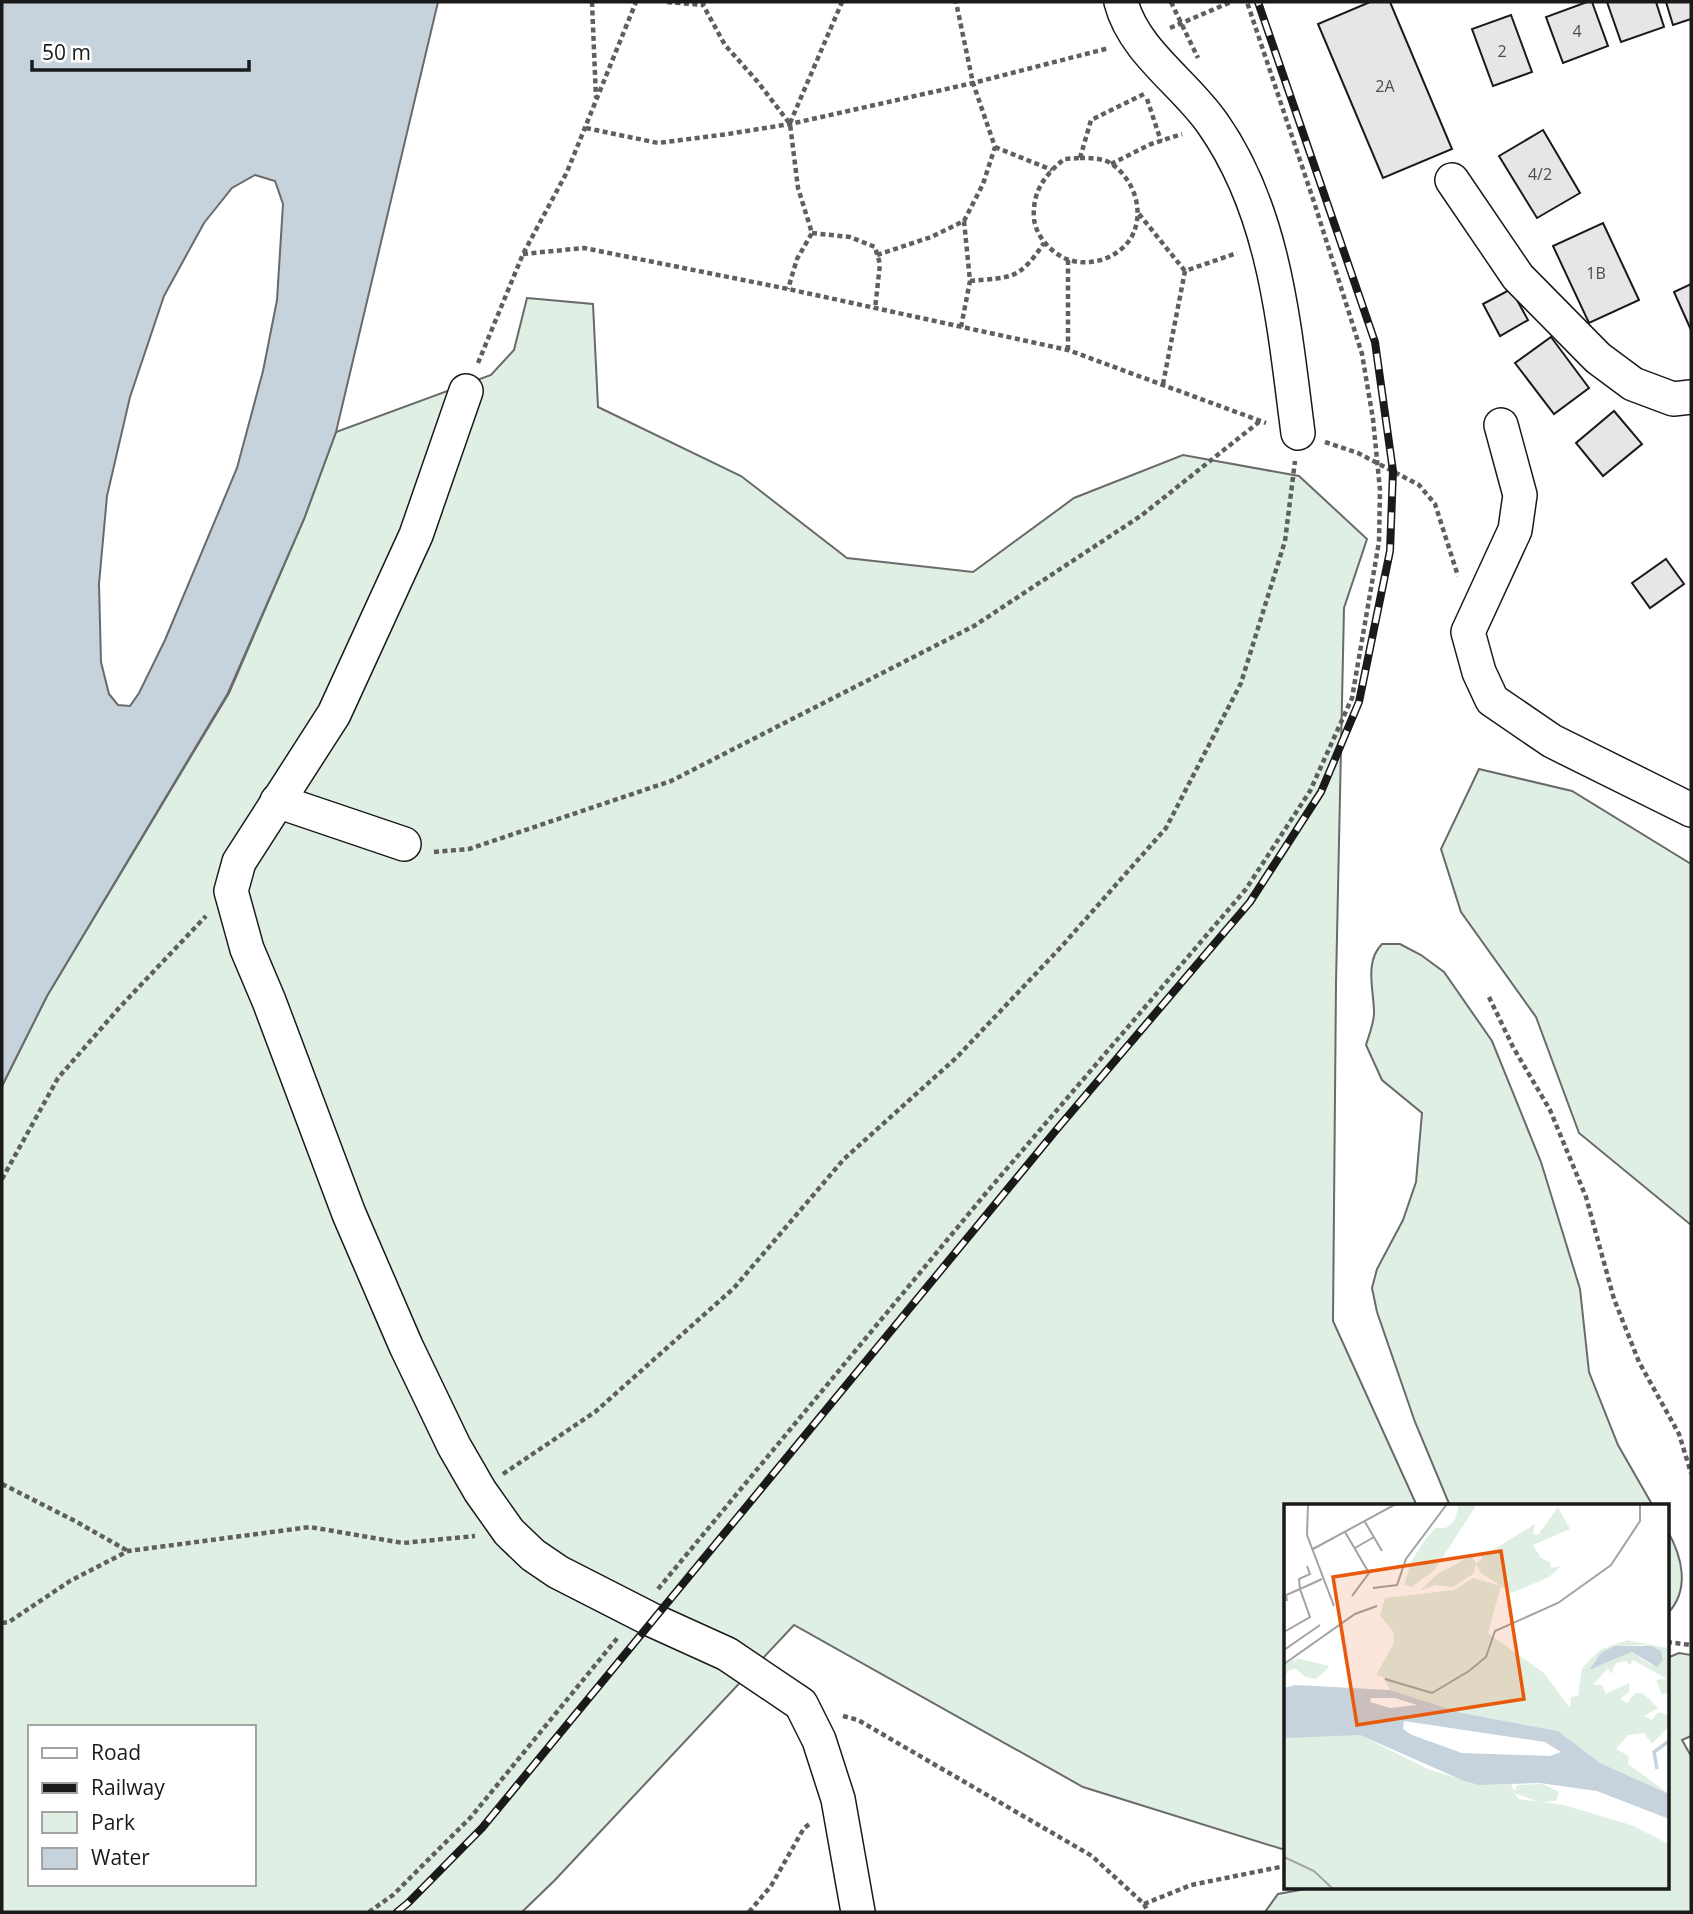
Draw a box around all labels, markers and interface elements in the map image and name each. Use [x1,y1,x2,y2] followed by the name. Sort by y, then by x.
[1572,20,1582,42] house number: 4
[32,28,248,72] scale bar
[42,38,91,66] text: 50 m
[1497,40,1507,62] house number: 2
[1375,75,1396,97] house number: 2А
[1528,163,1552,185] house number: 4/2
[1586,262,1606,284] house number: 1В
[1284,1504,1668,1890] inset map
[28,1725,256,1886] legend
[91,1738,141,1766] text: Road
[91,1773,165,1801] text: Railway
[91,1808,135,1836] text: Park
[91,1843,150,1871] text: Water

